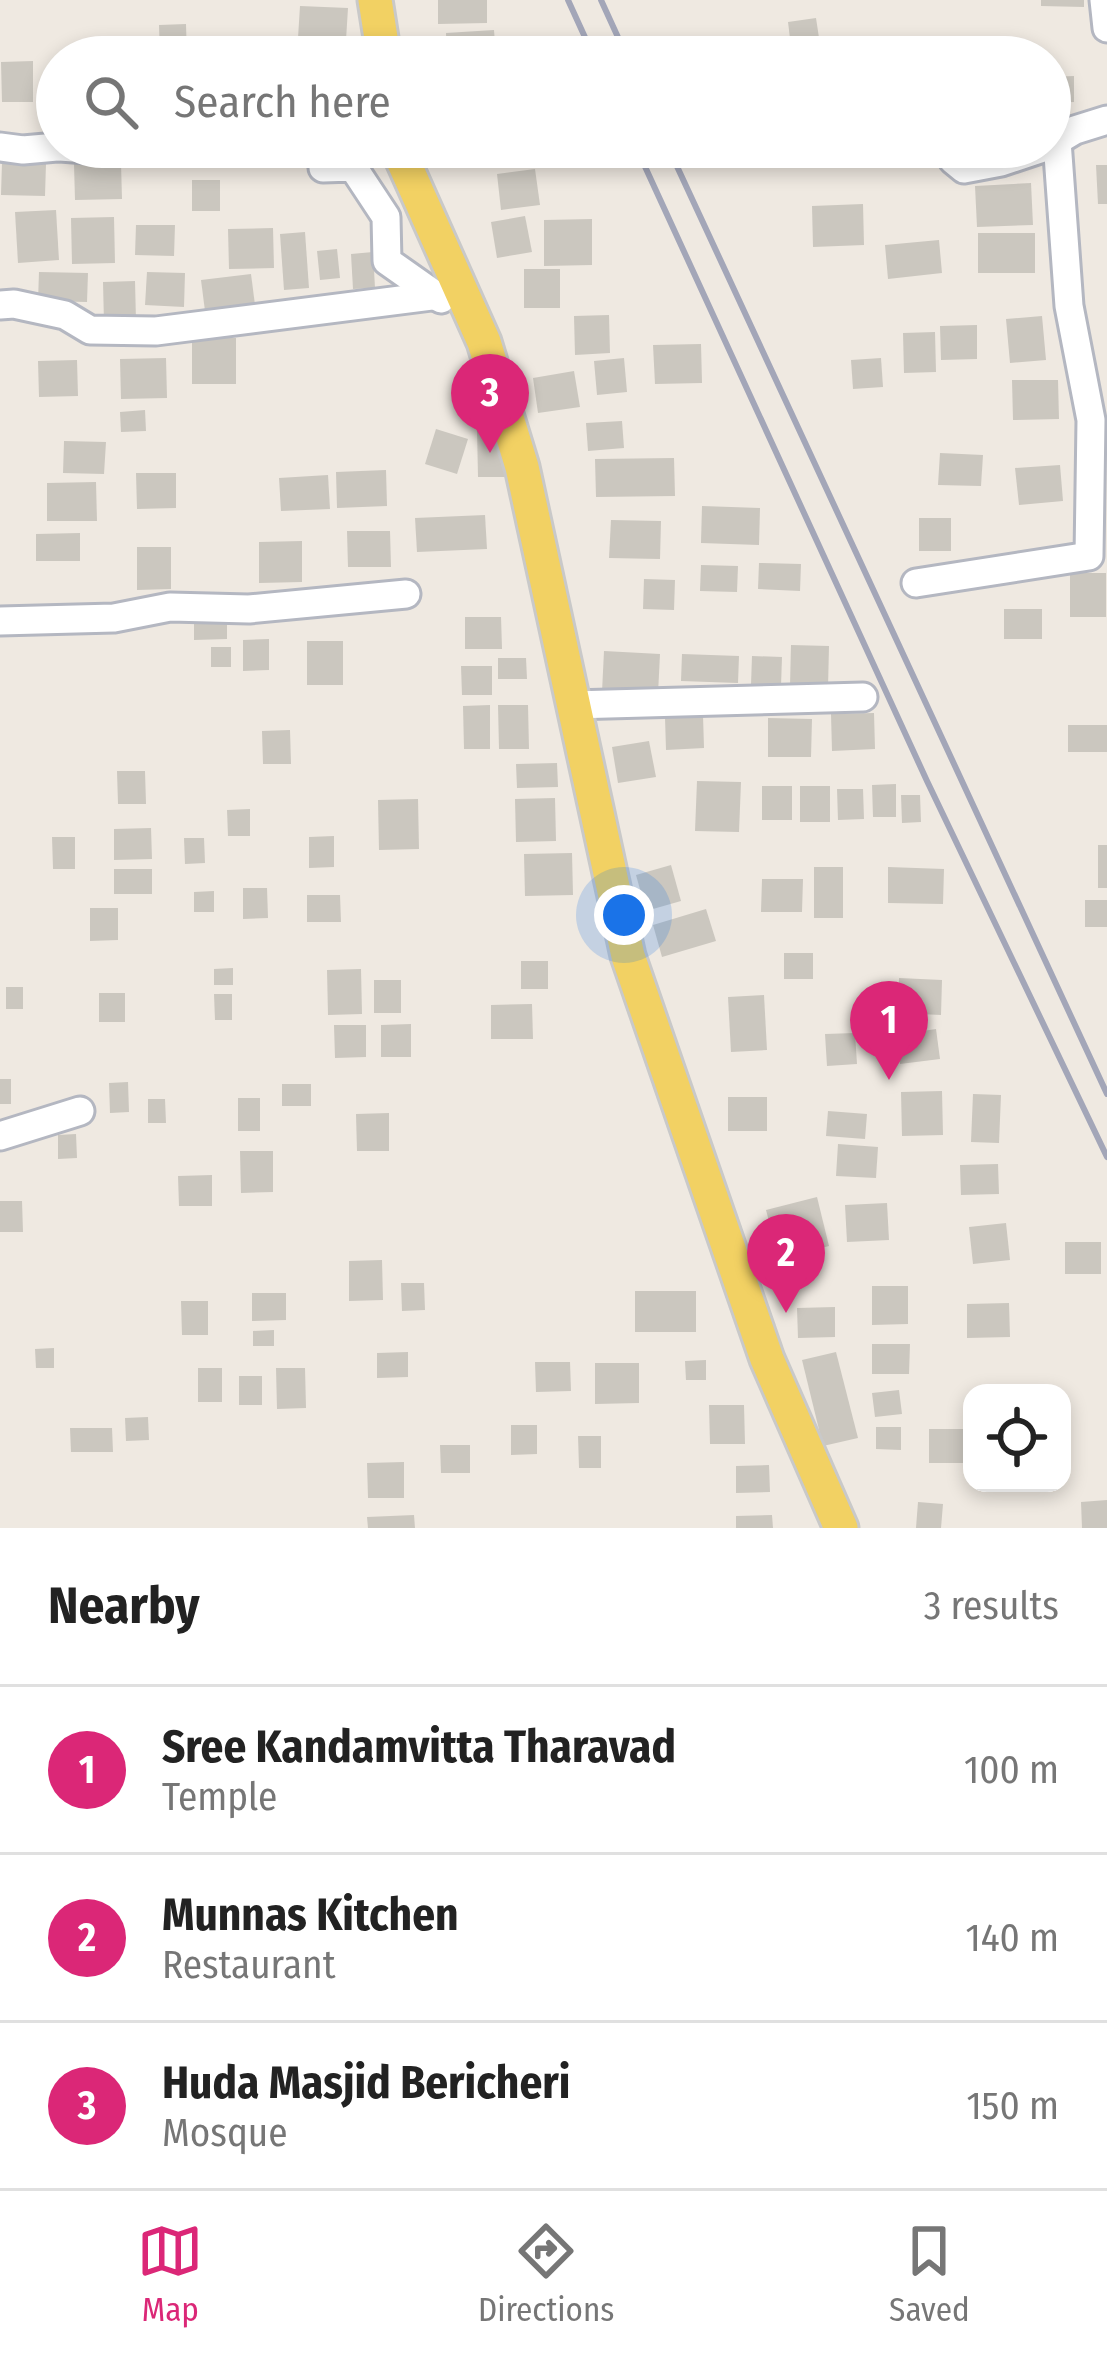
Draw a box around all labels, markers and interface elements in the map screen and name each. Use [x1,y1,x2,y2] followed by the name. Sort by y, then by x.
[36,36,1071,168] search box
[78,69,144,135] icon: search
[174,75,391,129] text: Search here
[451,354,529,453] pin: 3
[594,885,654,945] your location
[850,981,928,1080] pin: 1
[747,1214,825,1313] pin: 2
[963,1384,1071,1492] map controls
[963,1384,1071,1492] button: locate
[48,1575,200,1637] text: Nearby
[924,1583,1059,1629] text: 3 results
[162,1720,676,1774] text: Sree Kandamvitta Tharavad
[79,1747,95,1793] text: 1
[964,1747,1059,1793] text: 100 m
[162,1774,277,1820] text: Temple
[162,1888,459,1942] text: Munnas Kitchen
[78,1915,96,1961] text: 2
[965,1915,1059,1961] text: 140 m
[162,1942,335,1988] text: Restaurant
[162,2056,570,2110] text: Huda Masjid Bericheri
[78,2083,96,2129] text: 3
[966,2083,1059,2129] text: 150 m
[162,2110,287,2156] text: Mosque
[137,2218,203,2330] tab: Map
[478,2218,614,2330] tab: Directions
[889,2218,970,2330] tab: Saved

